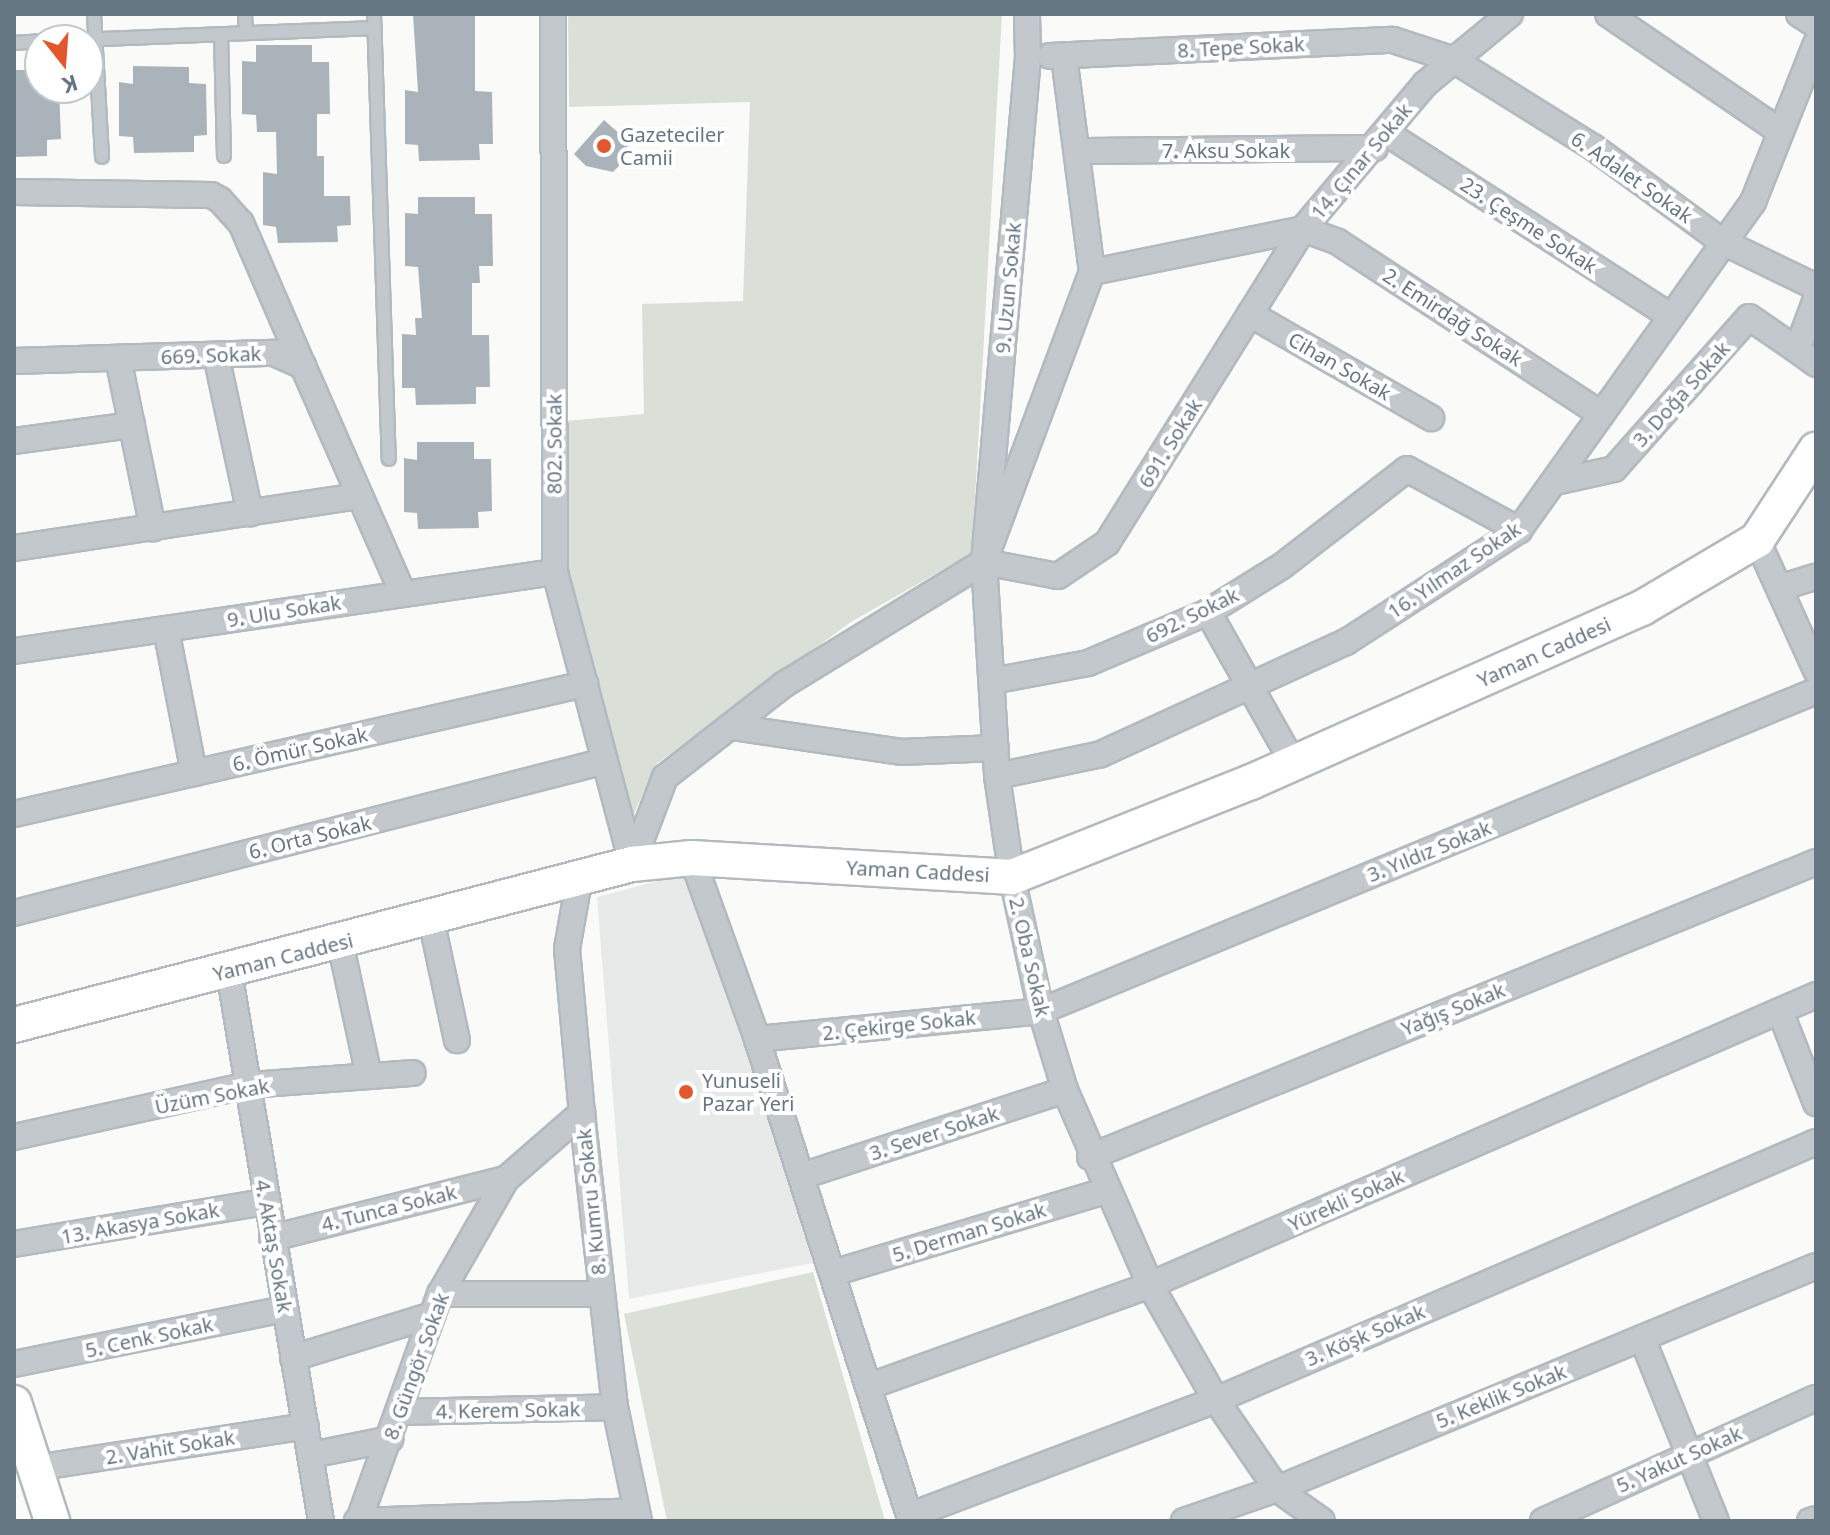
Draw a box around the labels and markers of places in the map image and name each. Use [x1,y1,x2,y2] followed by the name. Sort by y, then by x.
[620,122,724,169] place label: Gazeteciler Camii
[595,137,613,155] marker: Gazeteciler Camii
[702,1068,794,1115] place label: Yunuseli Pazar Yeri
[677,1083,695,1101] marker: Yunuseli Pazar Yeri

